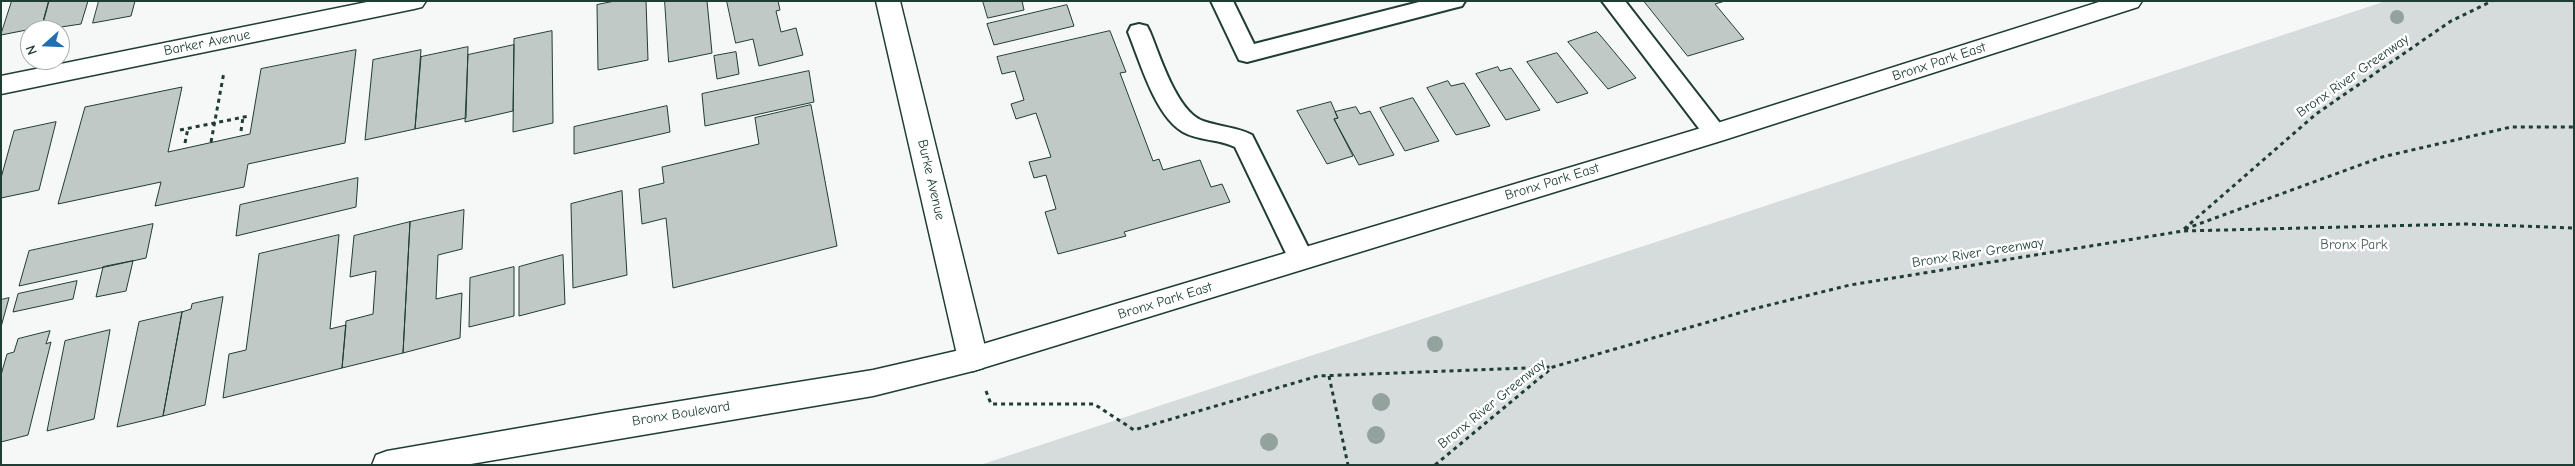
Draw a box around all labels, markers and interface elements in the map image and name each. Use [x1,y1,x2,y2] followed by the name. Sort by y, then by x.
[20,20,70,70] north arrow
[162,26,252,60] street label: Barker Avenue
[2294,31,2412,121] street label: Bronx River Greenway
[1890,39,1988,85] street label: Bronx Park East
[22,43,41,57] text: N
[914,138,948,222] street label: Burke Avenue
[1503,160,1601,204] street label: Bronx Park East
[1911,234,2045,272] street label: Bronx River Greenway
[2320,237,2388,253] park label: Bronx Park
[1116,279,1214,323] street label: Bronx Park East
[1435,355,1549,453] street label: Bronx River Greenway
[631,398,731,430] street label: Bronx Boulevard

